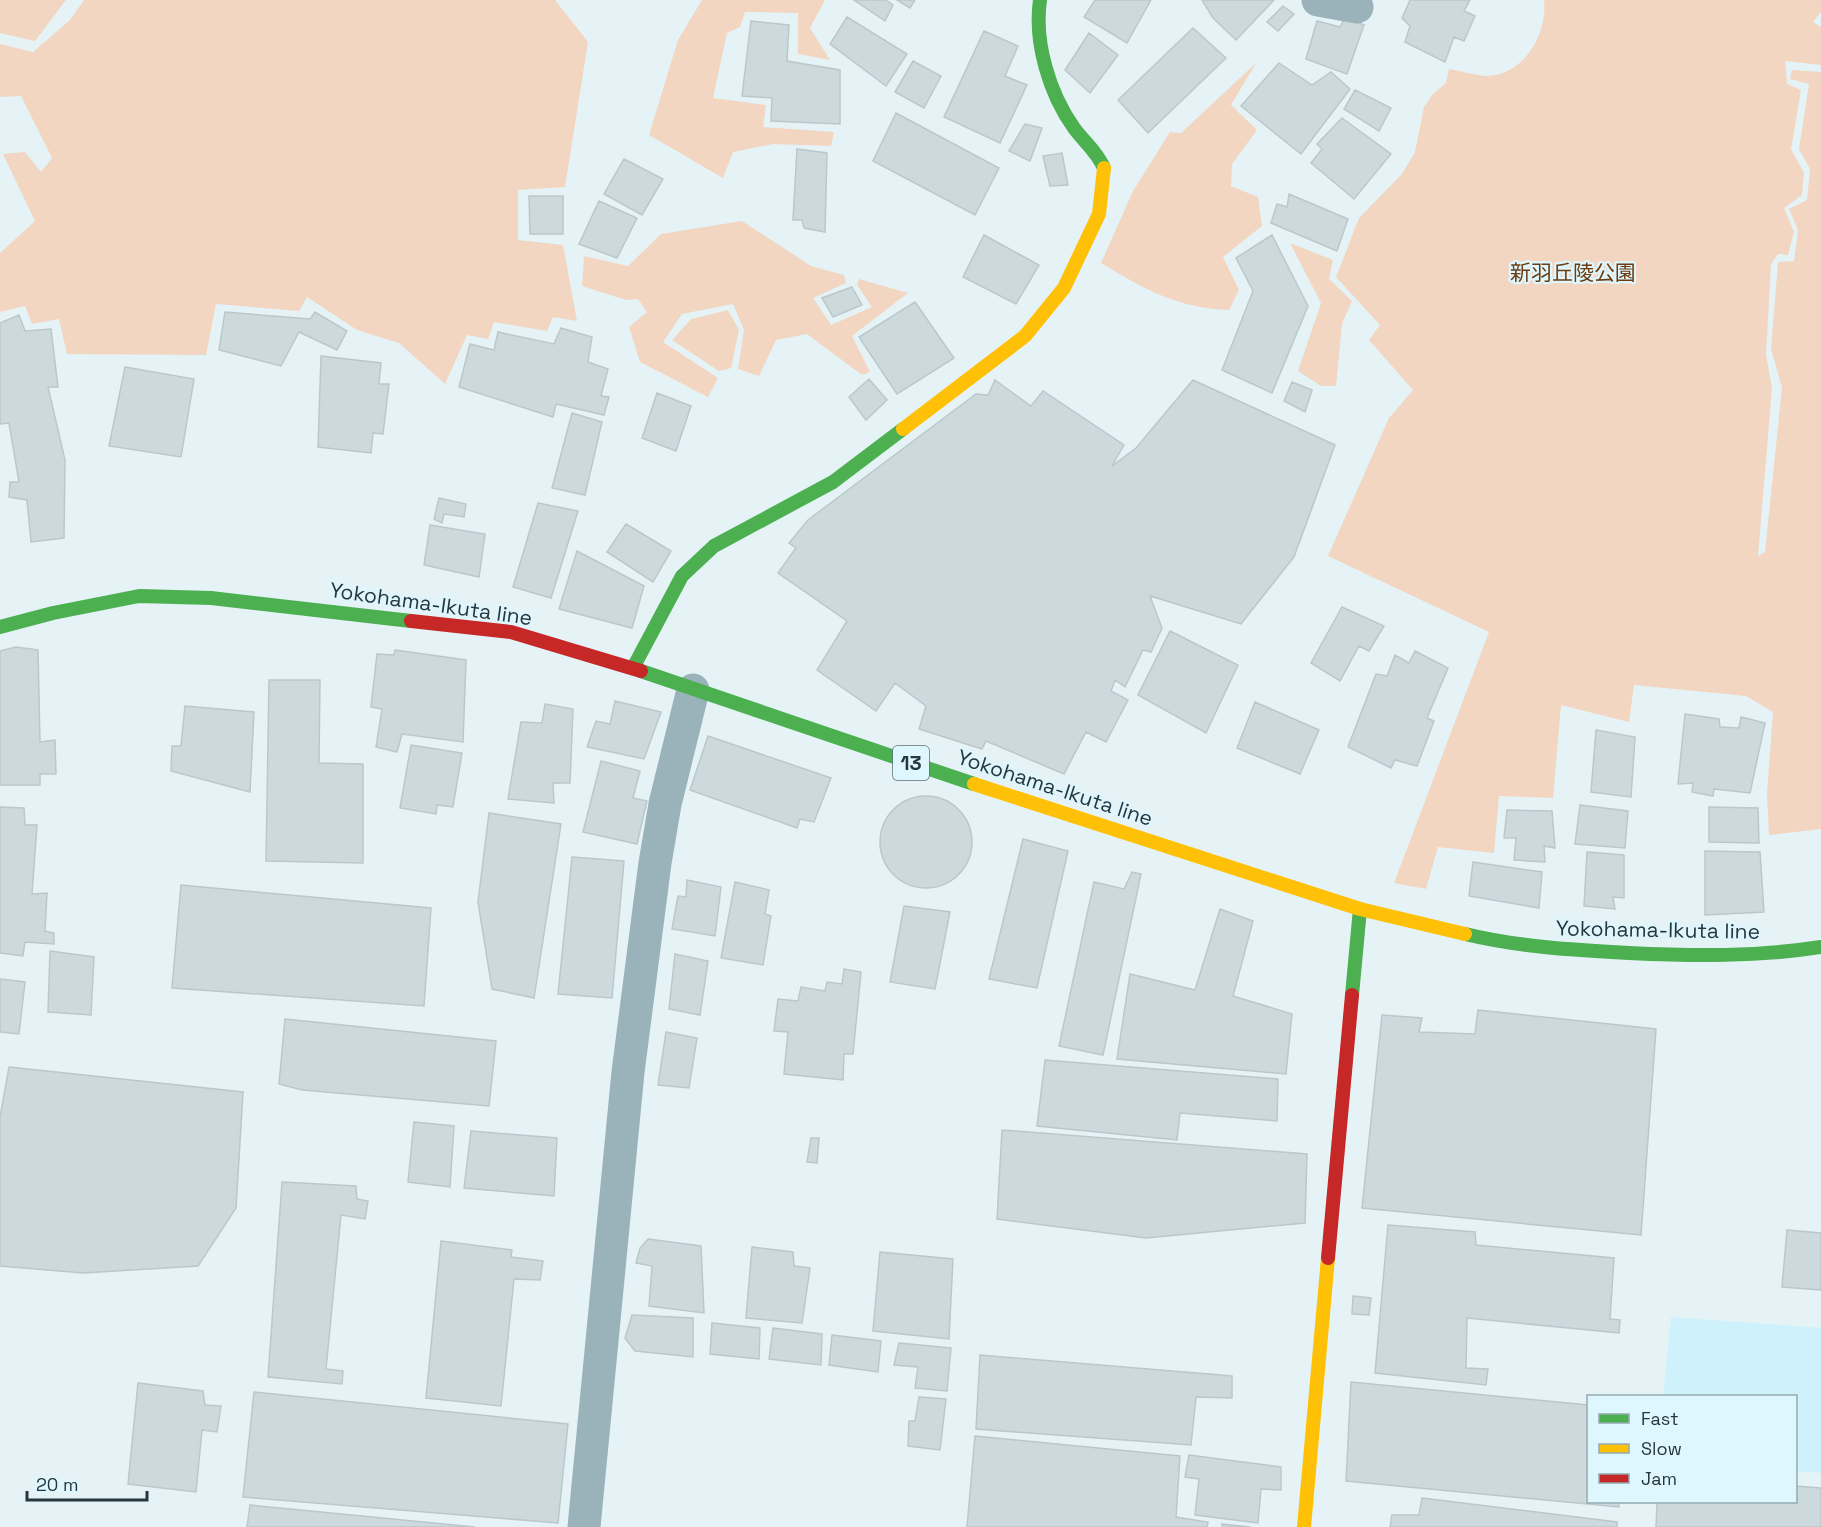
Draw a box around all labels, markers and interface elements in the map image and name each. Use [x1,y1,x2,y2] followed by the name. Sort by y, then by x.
[1510,259,1636,286] park label: 新羽丘陵公園
[328,576,534,631] street label: Yokohama-Ikuta line
[954,743,1156,832] street label: Yokohama-Ikuta line
[893,746,929,780] road number: 13
[1556,914,1760,945] street label: Yokohama-Ikuta line
[1587,1395,1797,1503] legend
[1641,1407,1678,1430] text: Fast
[1641,1437,1682,1460] text: Slow
[27,1464,147,1502] scale bar
[1641,1467,1677,1490] text: Jam
[36,1473,79,1496] text: 20 m

